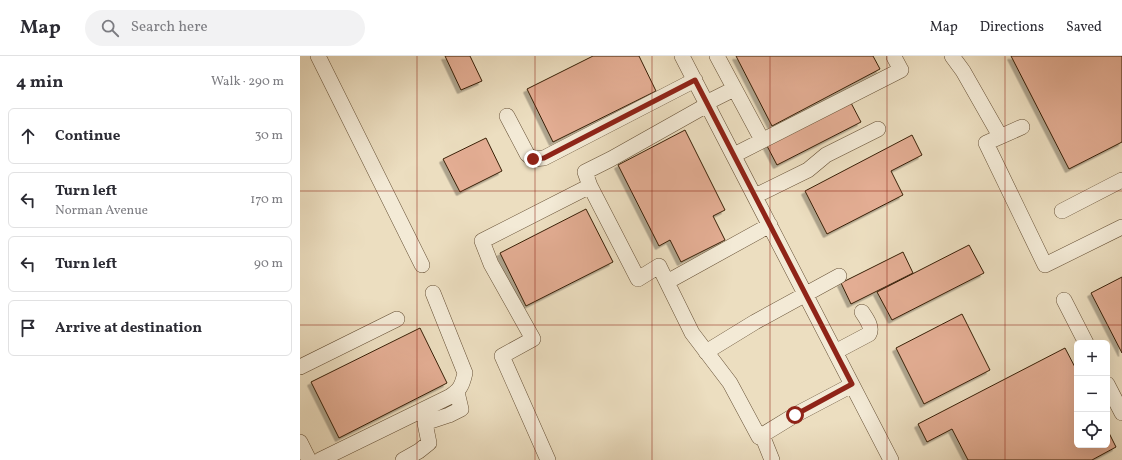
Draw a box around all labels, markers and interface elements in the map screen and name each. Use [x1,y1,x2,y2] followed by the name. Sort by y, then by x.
[85,10,365,46] search box
[20,15,61,41] text: Map
[99,17,121,39] icon: search
[131,17,208,38] text: Search here
[930,18,958,37] text: Map
[980,18,1044,37] text: Directions
[1066,18,1102,37] text: Saved
[16,71,63,94] text: 4 min
[211,73,284,91] text: Walk · 290 m
[17,125,39,147] icon: ahead
[55,126,120,147] text: Continue
[255,127,283,145] text: 30 m
[524,150,542,168] route end
[55,181,117,202] text: Turn left
[17,189,39,211] icon: left
[250,191,283,209] text: 170 m
[55,202,148,220] text: Norman Avenue
[17,253,39,275] icon: left
[55,254,117,275] text: Turn left
[254,255,283,273] text: 90 m
[17,317,39,339] icon: arrive
[55,318,202,339] text: Arrive at destination
[1074,340,1110,448] map controls
[1074,340,1110,376] button: +
[1074,376,1110,412] button: −
[786,406,804,424] route start
[1074,412,1110,448] button: locate

